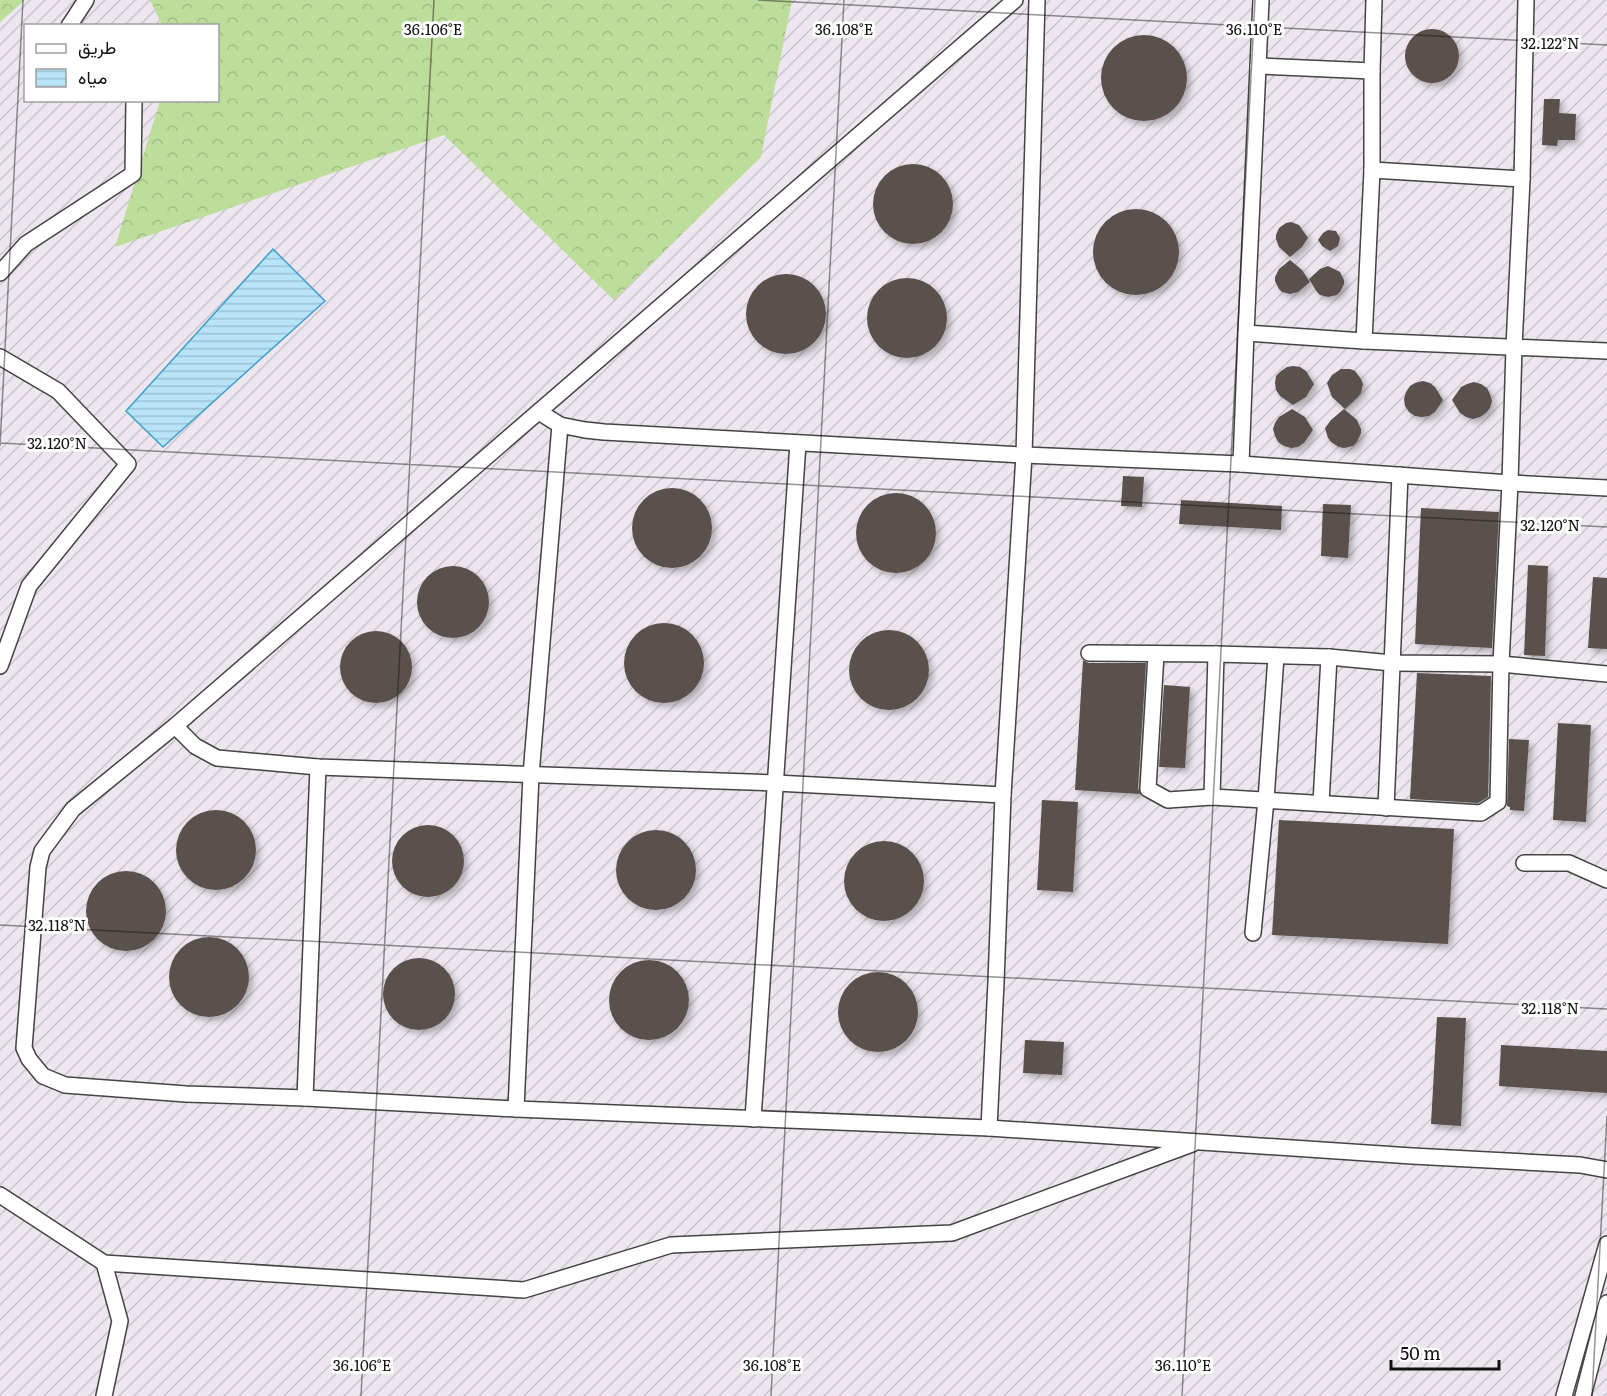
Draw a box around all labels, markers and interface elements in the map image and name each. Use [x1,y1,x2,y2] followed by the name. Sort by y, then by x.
[404,17,462,40] text: 36.106°E
[815,17,873,40] text: 36.108°E
[1226,17,1282,40] text: 36.110°E
[24,24,219,102] legend
[1520,31,1580,54] text: 32.122°N
[78,33,116,60] text: طريق
[78,63,107,90] text: مياه
[27,431,87,454] text: 32.120°N
[1520,513,1580,536] text: 32.120°N
[28,913,86,936] text: 32.118°N
[1521,996,1579,1019] text: 32.118°N
[1391,1333,1499,1371] scale bar
[1400,1339,1441,1366] text: 50 m
[333,1353,391,1376] text: 36.106°E
[743,1353,801,1376] text: 36.108°E
[1155,1353,1211,1376] text: 36.110°E

